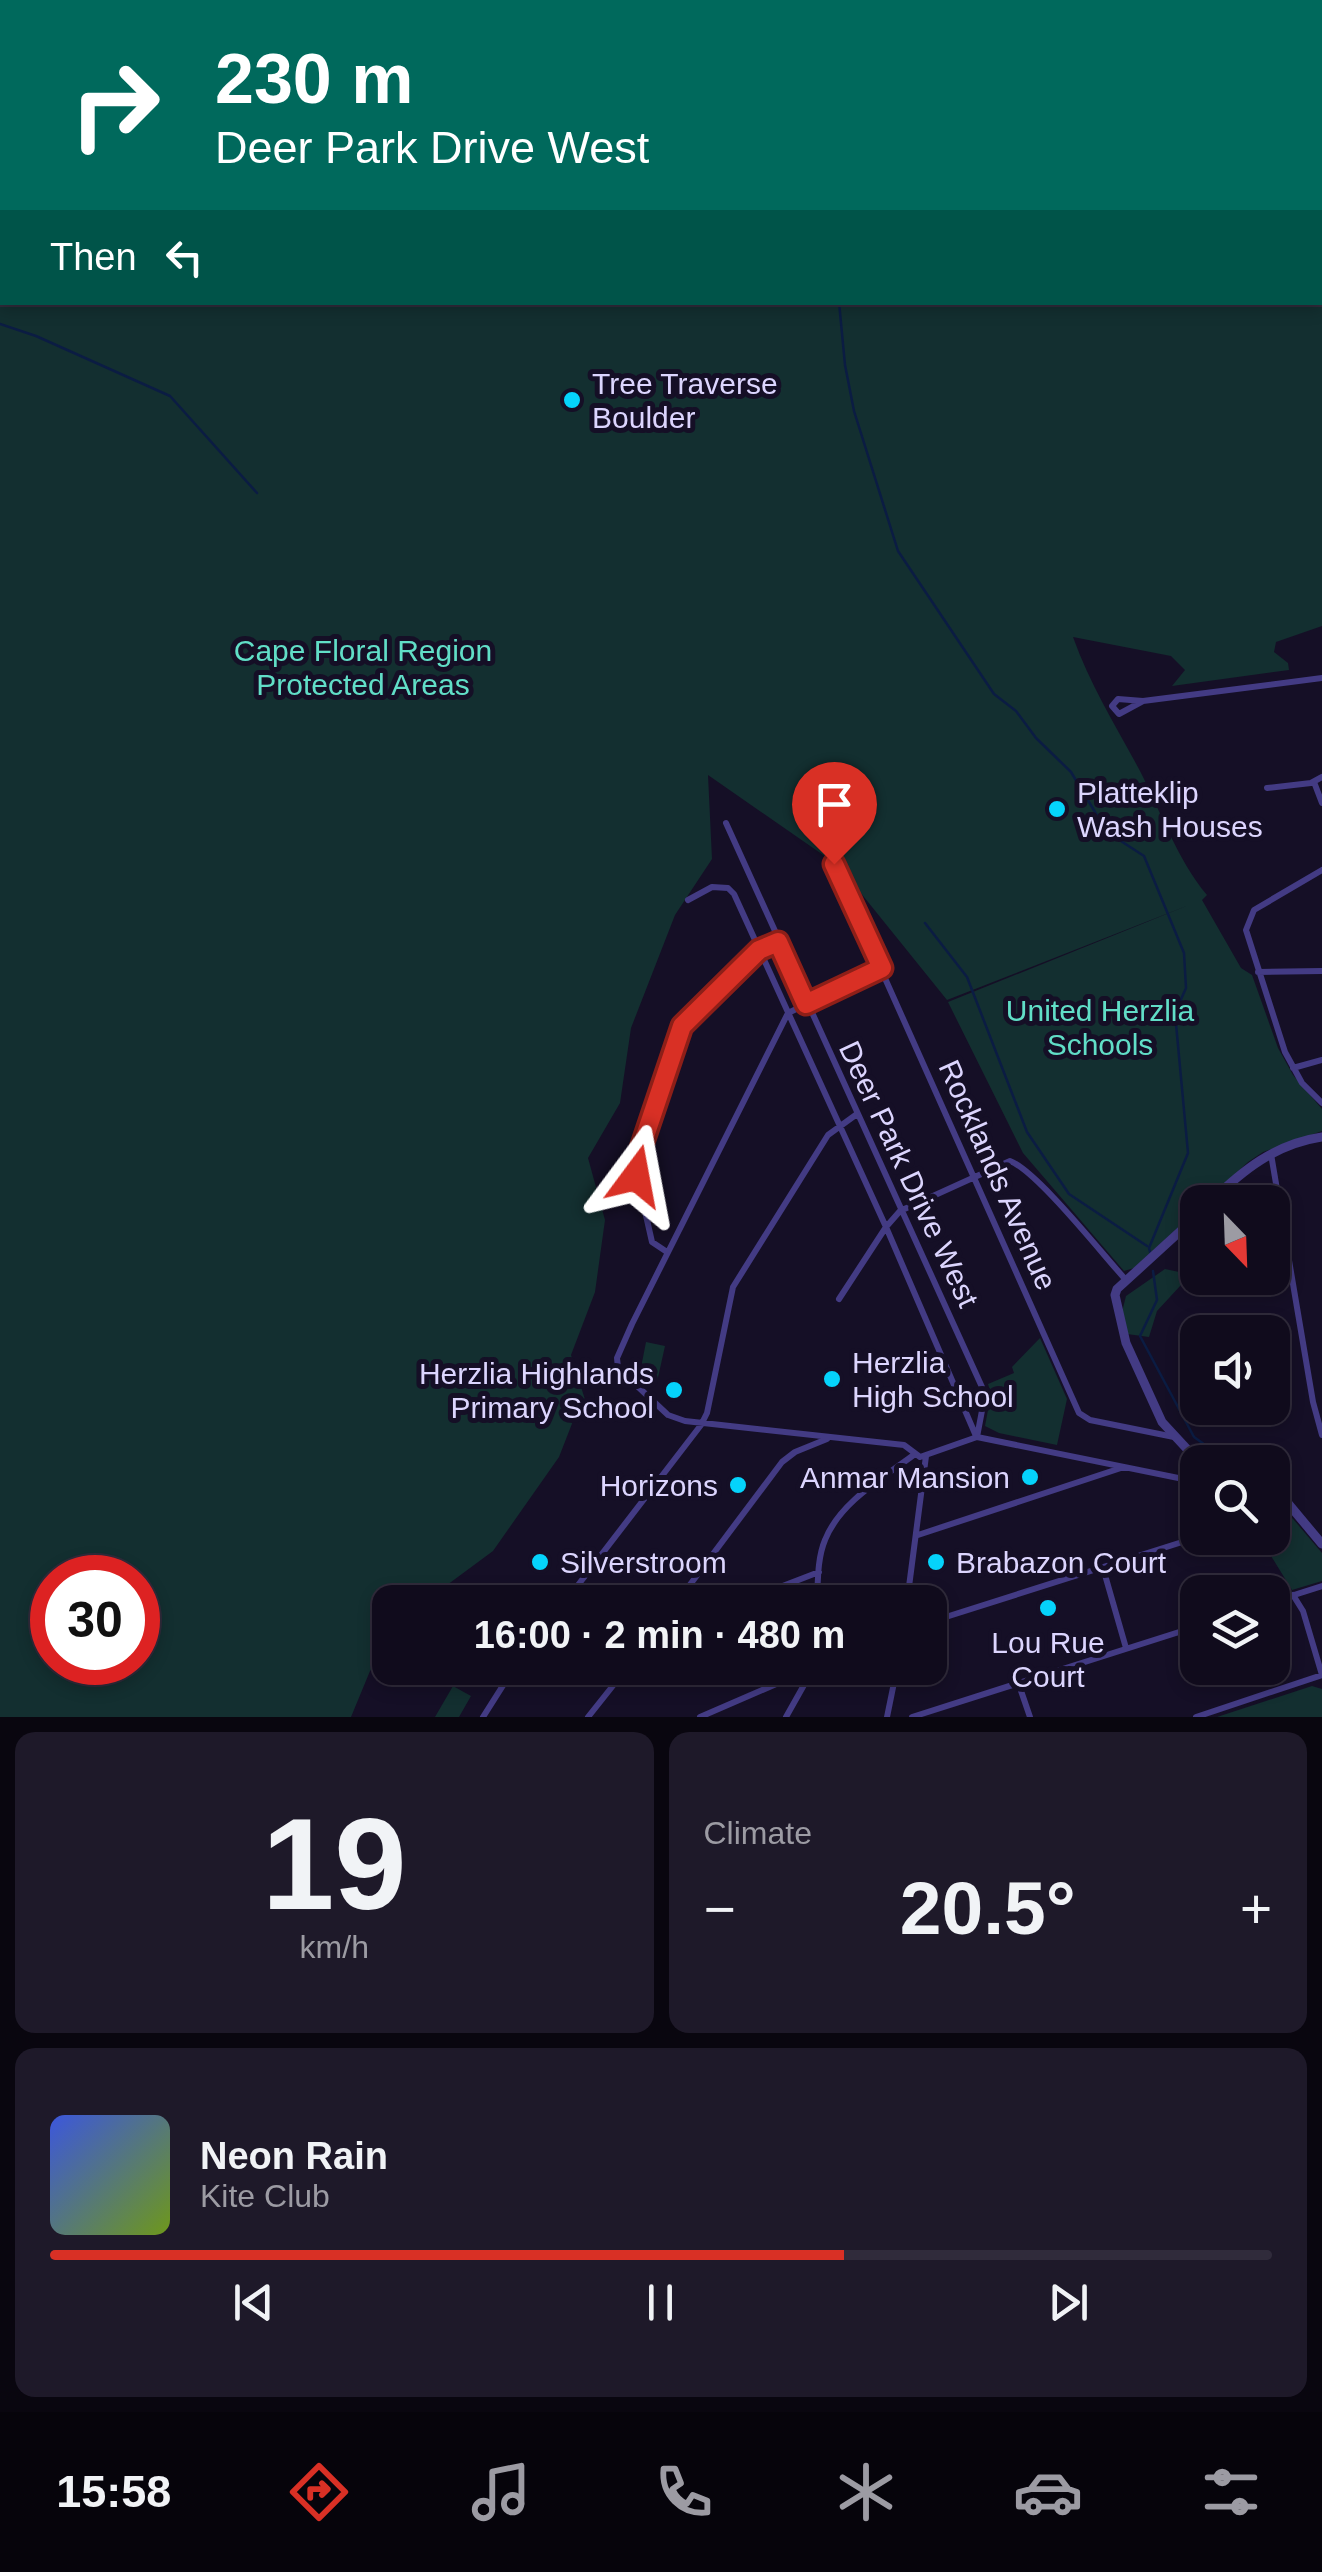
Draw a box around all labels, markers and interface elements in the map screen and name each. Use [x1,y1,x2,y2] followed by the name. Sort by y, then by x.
[50,40,180,170] icon: right
[215,40,413,118] text: 230 m
[215,122,649,173] text: Deer Park Drive West
[157,230,212,285] icon: left
[50,236,137,278] text: Then
[592,367,778,434] place label: Tree Traverse Boulder
[561,389,583,411] marker: Tree Traverse Boulder
[234,634,492,701] park label: Cape Floral Region Protected Areas
[792,762,877,865] pin
[1077,776,1263,843] place label: Platteklip Wash Houses
[807,777,862,832] icon: arrive
[1046,798,1068,820] marker: Platteklip Wash Houses
[1006,994,1195,1061] park label: United Herzlia Schools
[833,1036,985,1313] street label: Deer Park Drive West
[932,1055,1064,1295] street label: Rocklands Avenue
[584,1124,688,1228] position arrow
[1180,1185,1290,1295] north arrow
[1180,1185,1290,1685] map controls
[1180,1315,1290,1425] button: sound
[852,1346,1014,1413] place label: Herzlia High School
[419,1357,654,1424] place label: Herzlia Highlands Primary School
[821,1368,843,1390] marker: Herzlia High School
[663,1379,685,1401] marker: Herzlia Highlands Primary School
[1180,1445,1290,1555] button: search
[800,1461,1010,1494] place label: Anmar Mansion
[1019,1466,1041,1488] marker: Anmar Mansion
[600,1469,718,1502] place label: Horizons
[727,1474,749,1496] marker: Horizons
[560,1546,727,1579] place label: Silverstroom
[956,1546,1167,1579] place label: Brabazon Court
[529,1551,551,1573] marker: Silverstroom
[925,1551,947,1573] marker: Brabazon Court
[30,1555,160,1685] speed limit sign: 30
[1180,1575,1290,1685] button: layers
[1037,1597,1059,1619] marker: Lou Rue Court
[474,1614,845,1656] text: 16:00 · 2 min · 480 m
[991,1626,1105,1693] place label: Lou Rue Court
[262,1791,407,1937] text: 19
[704,1815,812,1851] text: Climate
[900,1866,1076,1950] text: 20.5°
[704,1878,736,1940] text: −
[1240,1878,1272,1940] text: +
[300,1929,369,1965] text: km/h
[200,2135,388,2177] text: Neon Rain
[200,2178,330,2214] text: Kite Club
[226,2275,281,2330] icon: previous
[633,2275,688,2330] icon: pause
[1041,2275,1096,2330] icon: next
[284,2457,354,2527] icon: directions
[466,2457,536,2527] icon: music
[649,2457,719,2527] icon: phone
[831,2457,901,2527] icon: climate
[1013,2457,1083,2527] icon: car
[1196,2457,1266,2527] icon: filters
[56,2466,171,2517] text: 15:58

